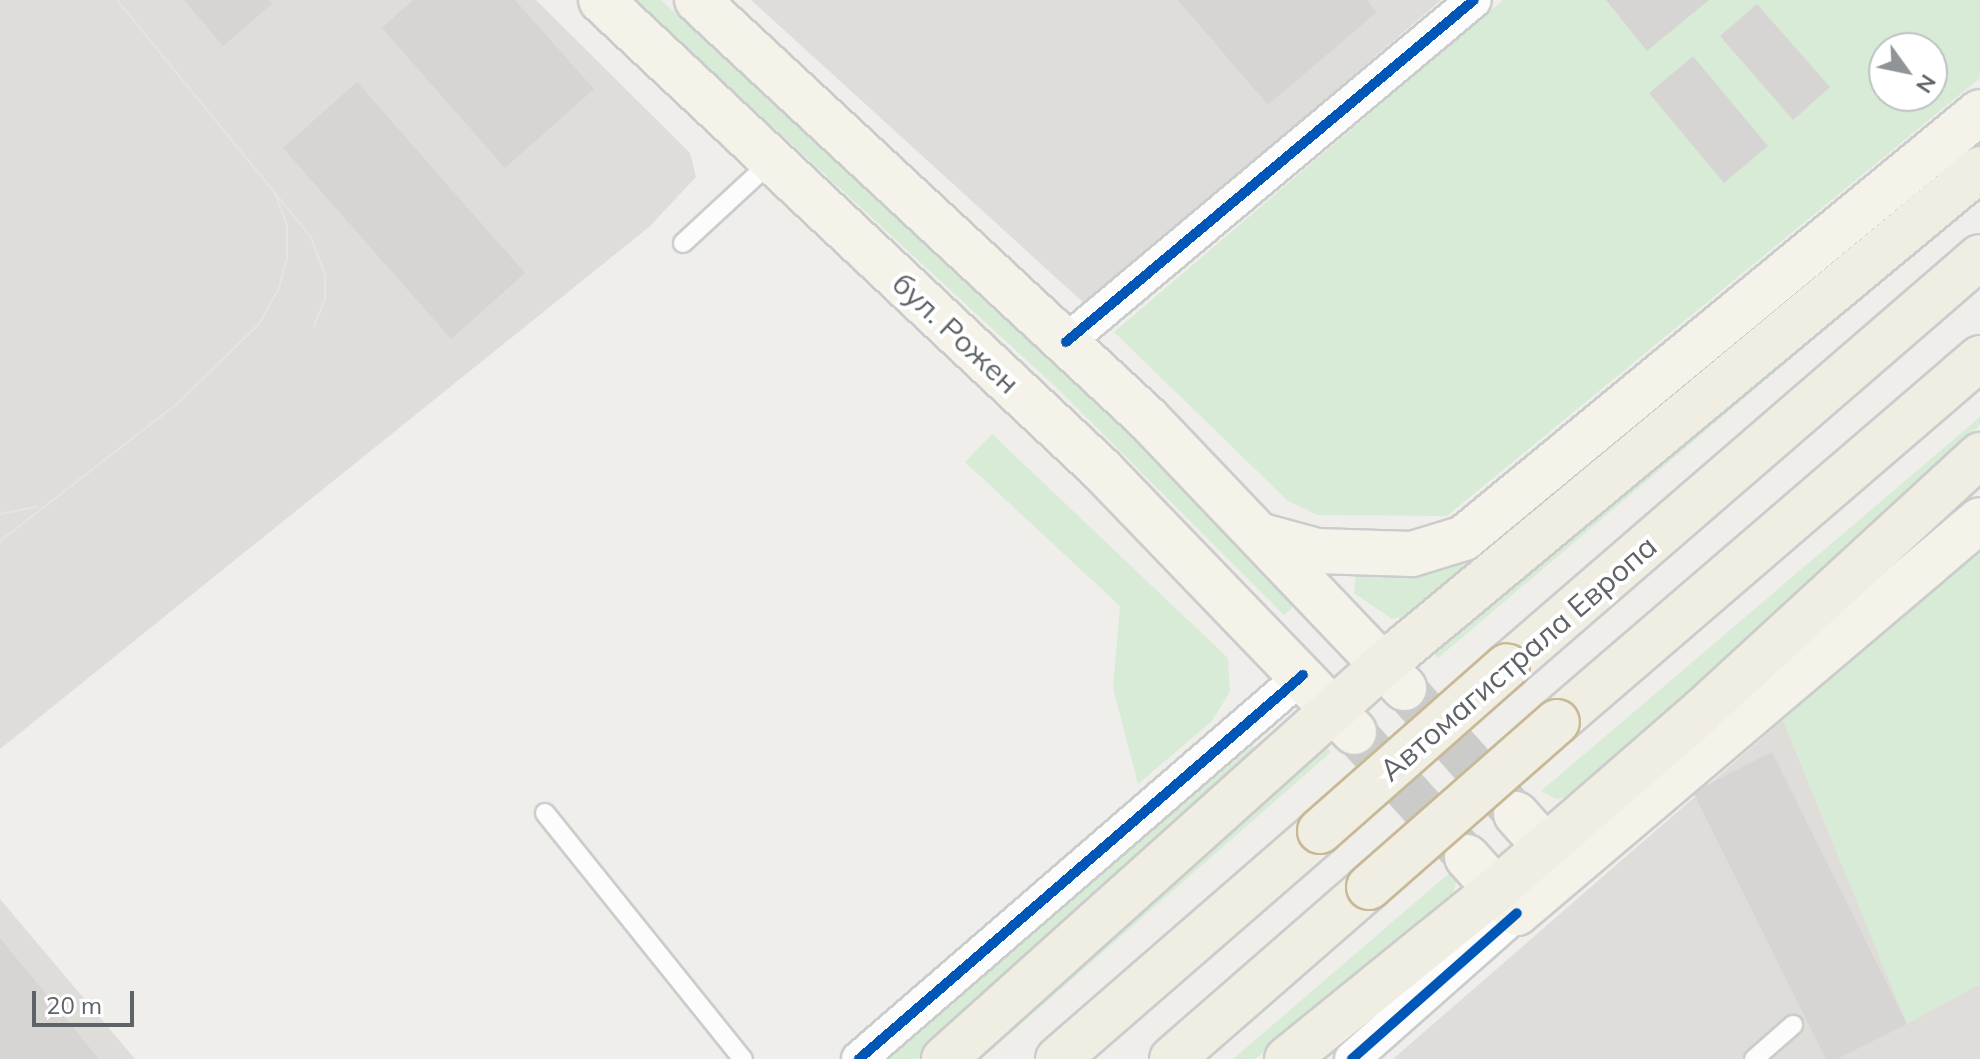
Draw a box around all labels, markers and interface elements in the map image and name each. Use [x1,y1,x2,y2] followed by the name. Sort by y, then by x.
[1868,32,1948,112] north arrow
[1910,69,1943,99] text: N
[885,265,1027,401] street label: бул. Рожен
[1372,528,1664,788] street label: Автомагистрала Европа
[36,975,138,1025] scale bar
[46,990,102,1020] text: 20 m

